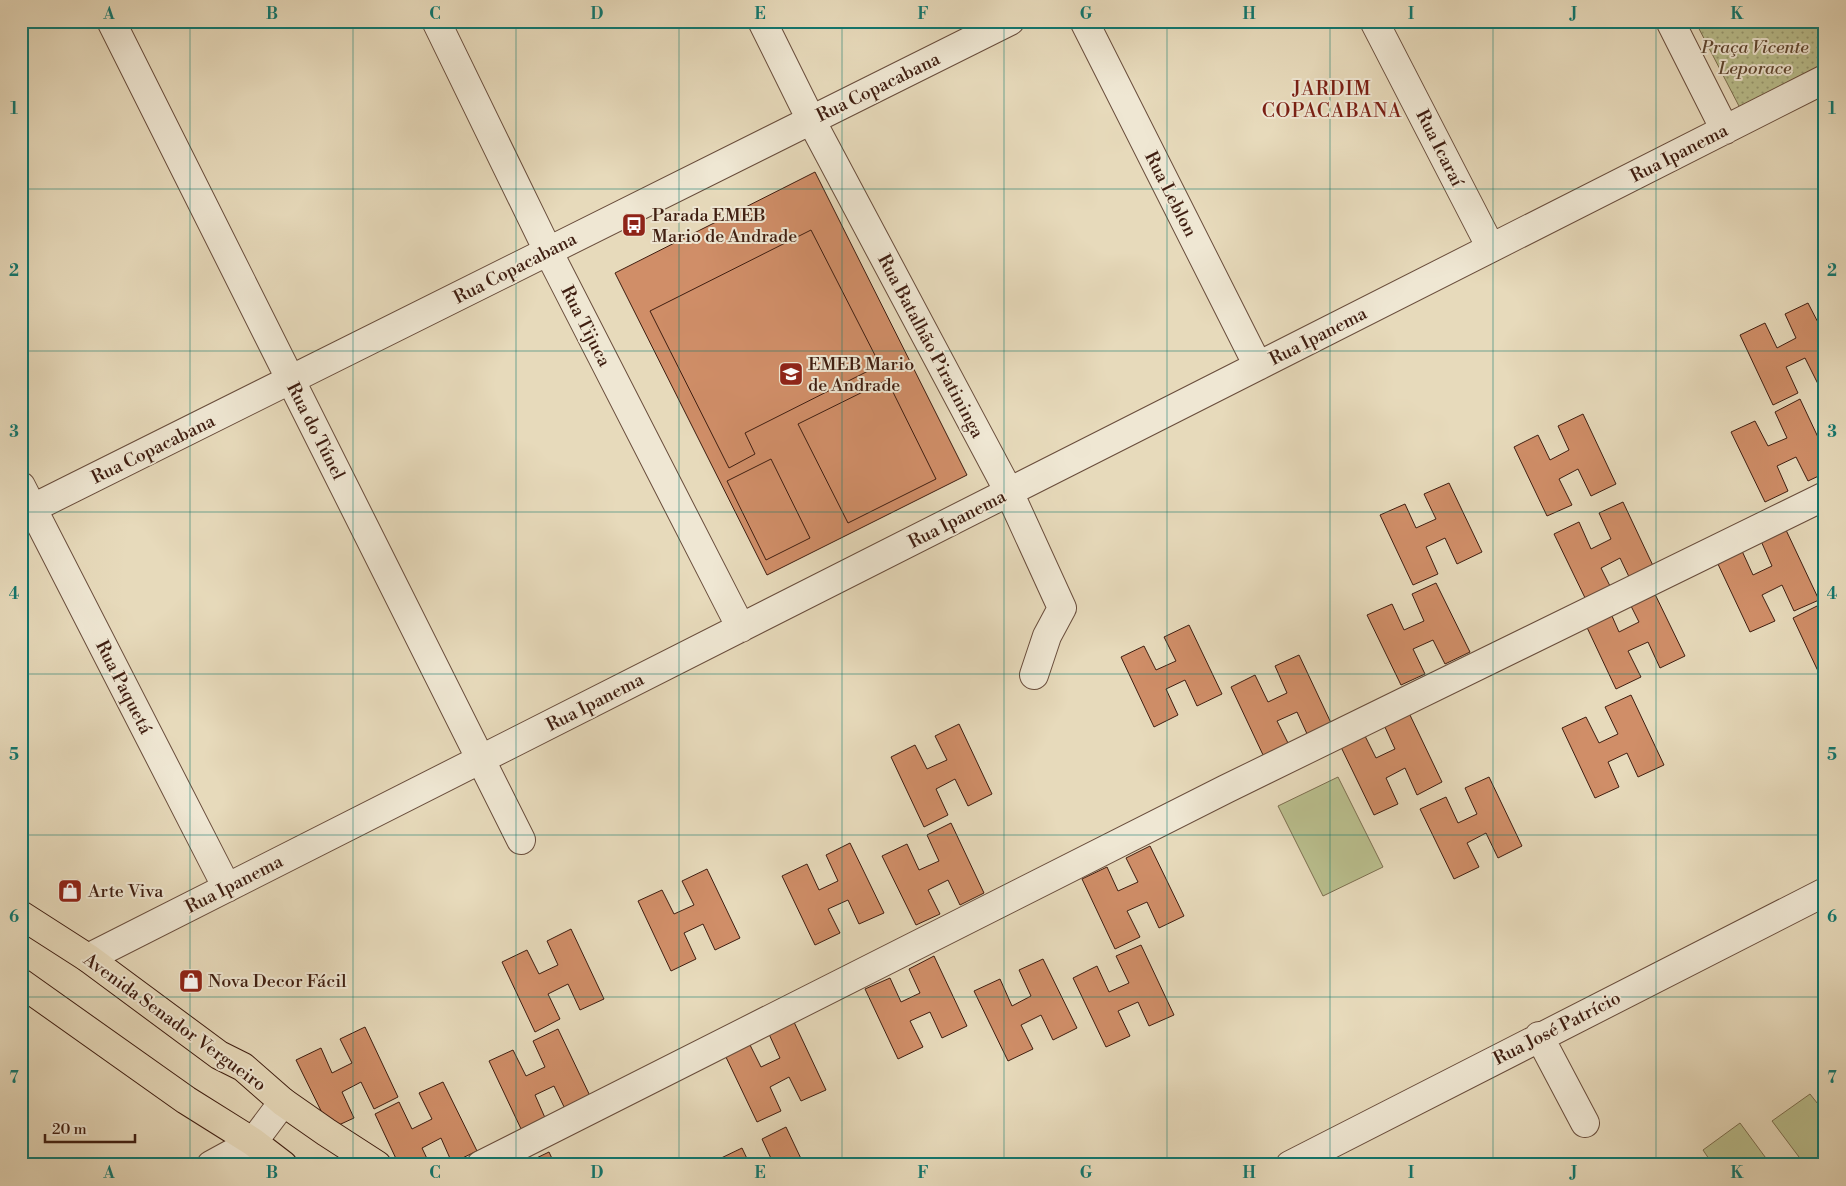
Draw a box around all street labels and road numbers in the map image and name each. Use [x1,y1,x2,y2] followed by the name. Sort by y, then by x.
[813,47,945,127] street label: Rua Copacabana
[1410,106,1469,191] street label: Rua Icaraí
[1627,119,1733,188] street label: Rua Ipanema
[1139,148,1202,241] street label: Rua Leblon
[450,227,581,309] street label: Rua Copacabana
[872,250,989,443] street label: Rua Batalhão Piratininga
[555,282,616,371] street label: Rua Tijuca
[1266,302,1372,371] street label: Rua Ipanema
[281,379,350,484] street label: Rua do Túnel
[88,409,220,489] street label: Rua Copacabana
[905,485,1011,554] street label: Rua Ipanema
[90,636,157,739] street label: Rua Paquetá
[543,668,649,737] street label: Rua Ipanema
[182,850,288,919] street label: Rua Ipanema
[78,948,271,1096] street label: Avenida Senador Vergueiro
[1490,986,1625,1070] street label: Rua José Patrício

